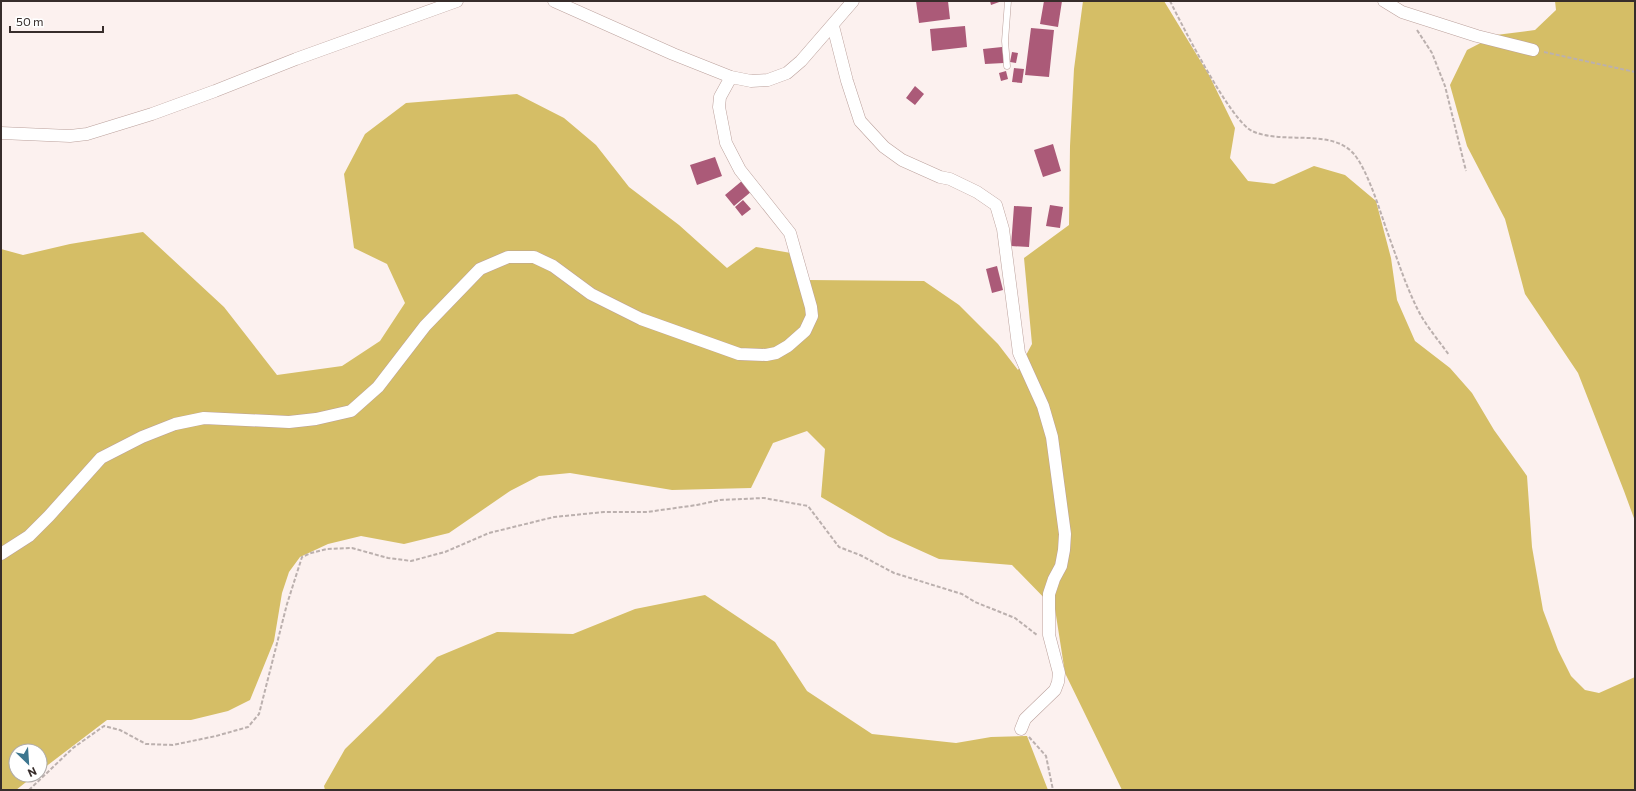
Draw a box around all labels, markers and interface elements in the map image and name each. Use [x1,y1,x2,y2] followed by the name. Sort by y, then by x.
[10,8,103,34] scale bar
[16,14,44,28] text: 50 m
[8,743,48,783] north arrow
[26,765,39,780] text: N

